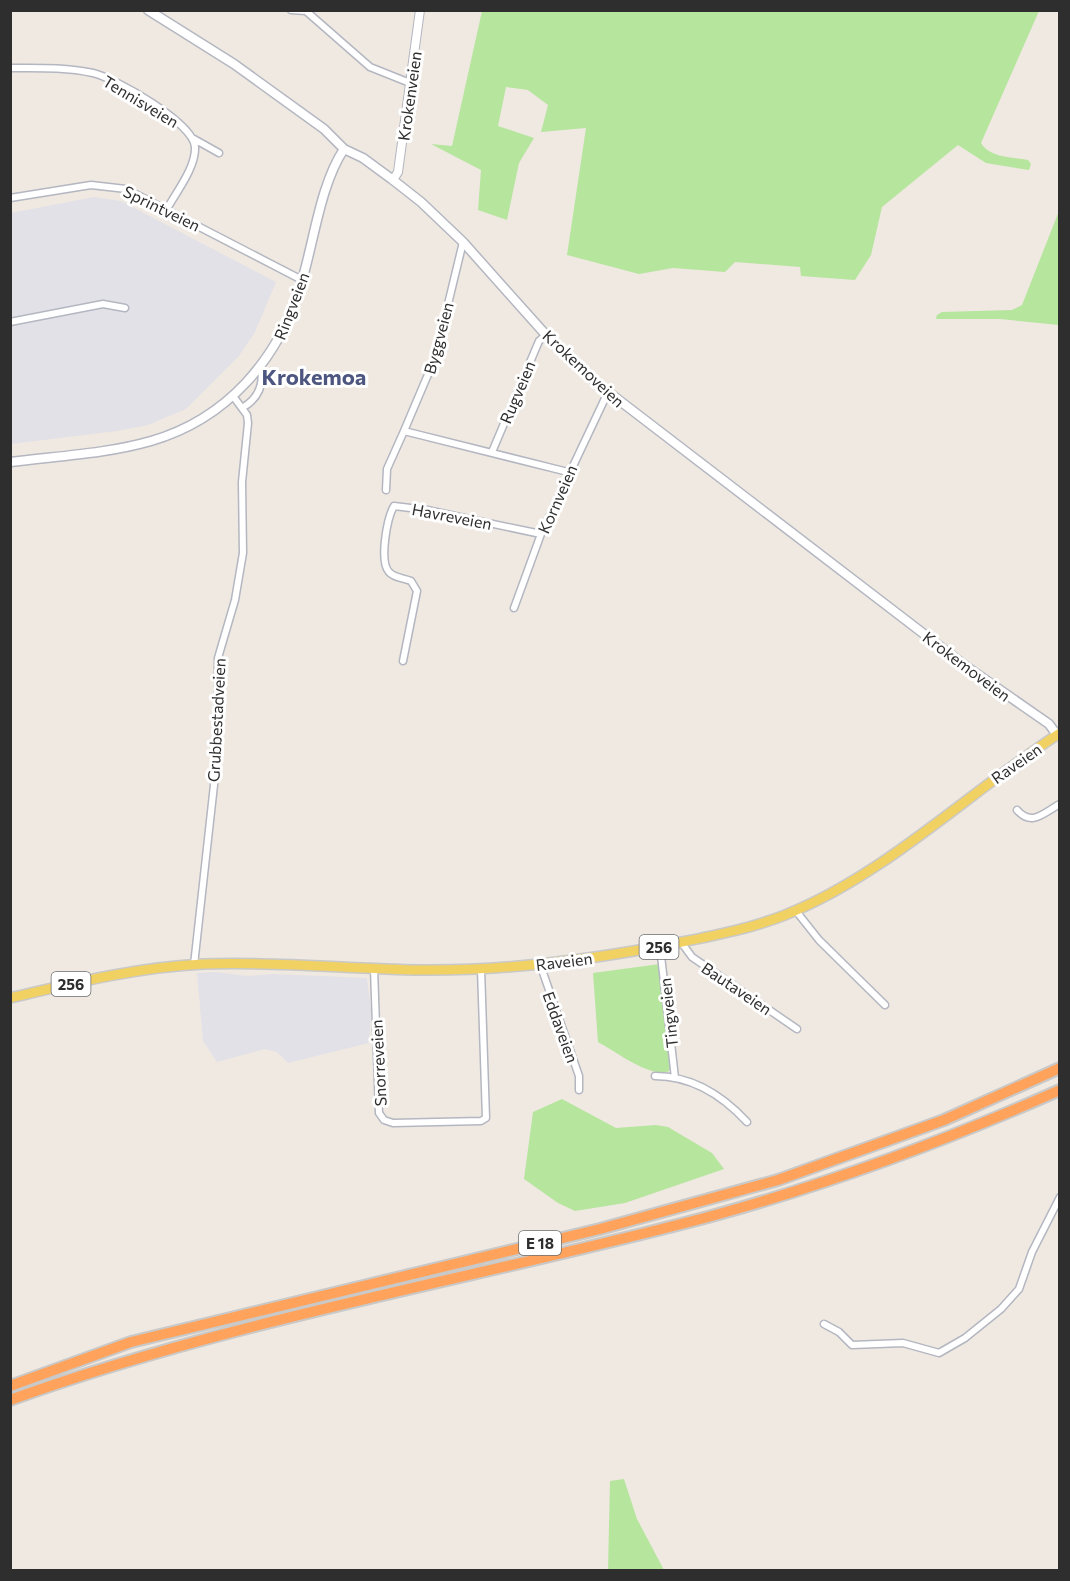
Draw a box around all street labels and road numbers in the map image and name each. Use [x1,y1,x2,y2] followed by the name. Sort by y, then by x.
[393,50,425,142] street label: Krokenveien
[100,71,182,131] street label: Tennisveien
[120,181,204,235] street label: Sprintveien
[269,270,313,342] street label: Ringveien
[419,300,457,376] street label: Byggveien
[539,325,629,411] street label: Krokemoveien
[495,358,539,426] street label: Rugveien
[533,462,581,536] street label: Kornveien
[411,499,493,533] street label: Havreveien
[920,627,1014,705] street label: Krokemoveien
[203,658,229,782] street label: Grubbestadveien
[987,739,1045,787] street label: Raveien
[640,935,678,959] road number: 256
[535,948,593,974] street label: Raveien
[698,958,776,1018] street label: Bautaveien
[52,972,90,996] road number: 256
[655,977,681,1049] street label: Tingveien
[539,989,583,1065] street label: Eddaveien
[366,1019,390,1107] street label: Snorreveien
[519,1231,561,1255] road number: E 18

